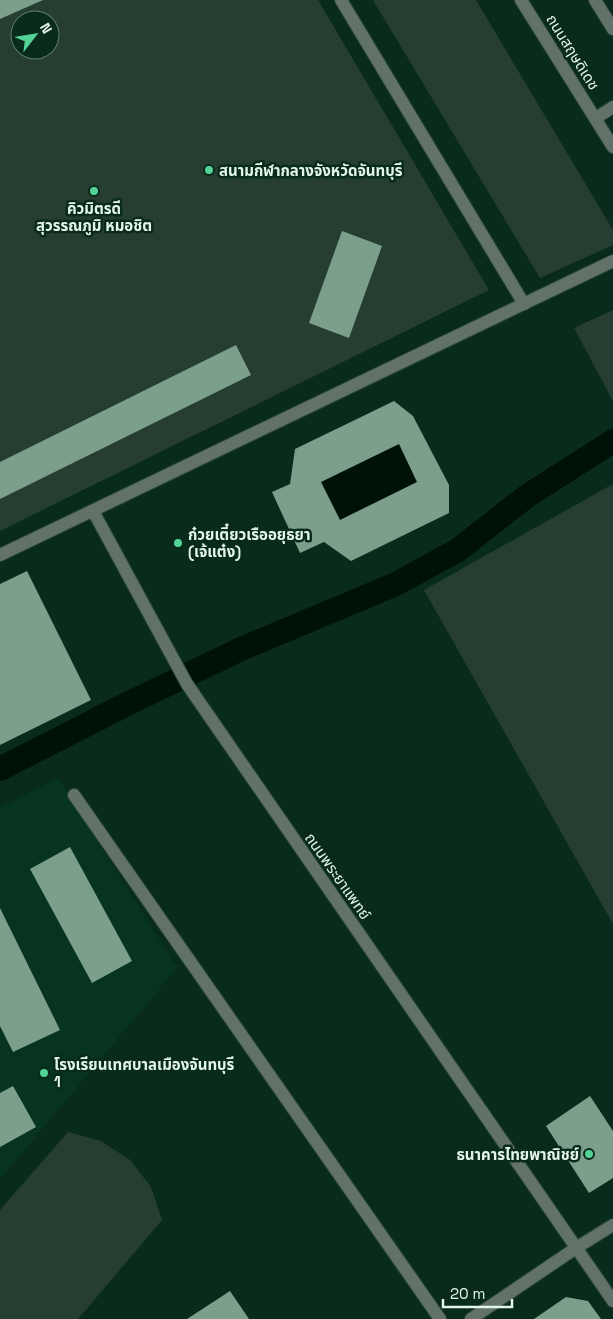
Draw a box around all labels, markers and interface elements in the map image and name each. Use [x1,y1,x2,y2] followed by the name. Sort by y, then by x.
[10,10,60,60] north arrow
[542,11,604,93] street label: ถนนสฤษดิเดช
[36,20,56,37] text: N
[219,161,403,180] place label: สนามกีฬากลางจังหวัดจันทบุรี
[203,164,215,176] marker: สนามกีฬากลางจังหวัดจันทบุรี
[88,185,100,197] marker: คิวมิตรดี สุวรรณภูมิ หมอชิต
[36,199,152,236] place label: คิวมิตรดี สุวรรณภูมิ หมอชิต
[188,523,310,561] place label: ก๋วยเตี๋ยวเรืออยุธยา (เจ้แต๋ง)
[172,537,184,549] marker: ก๋วยเตี๋ยวเรืออยุธยา (เจ้แต๋ง)
[301,829,375,923] street label: ถนนพระยาแพทย์
[54,1055,235,1091] place label: โรงเรียนเทศบาลเมืองจันทบุรี 1
[38,1067,50,1079] marker: โรงเรียนเทศบาลเมืองจันทบุรี 1
[456,1145,579,1164] place label: ธนาคารไทยพาณิชย์
[583,1148,595,1160] marker: ธนาคารไทยพาณิชย์
[443,1276,512,1308] scale bar
[450,1284,485,1303] text: 20 m

